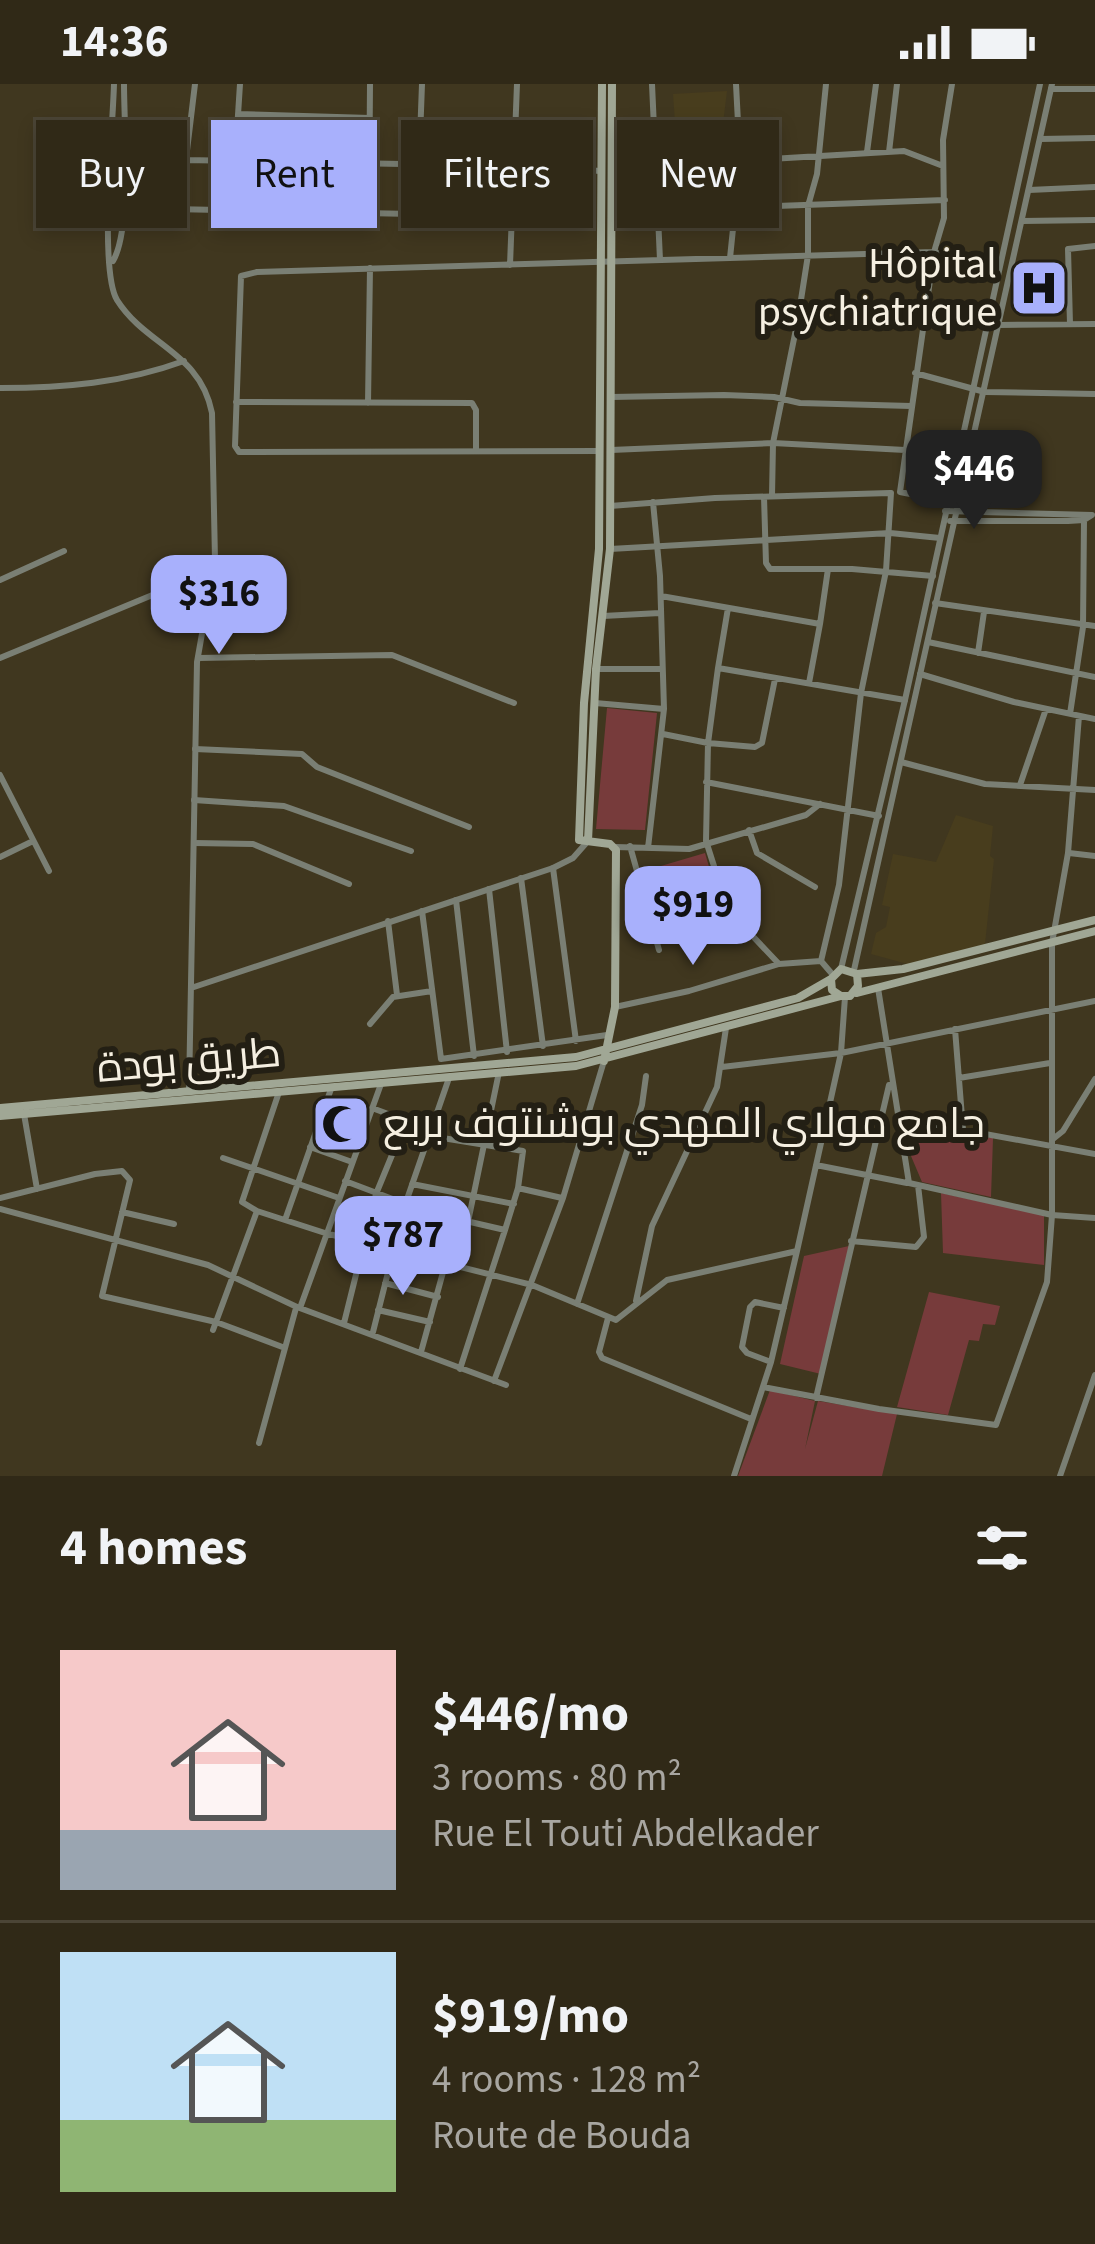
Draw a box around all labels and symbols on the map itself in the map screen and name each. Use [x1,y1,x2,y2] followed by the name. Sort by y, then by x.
[758,234,997,342] place label: Hôpital psychiatrique
[1008,257,1070,319] hospital icon: Hôpital psychiatrique
[903,430,1045,532] pin: $446
[148,555,290,657] pin: $316
[622,866,764,968] pin: $919
[94,1023,284,1099] street label: طريق بودة
[310,1093,372,1155] mosque icon: جامع مولاي المهدي بوشنتوف بربع
[383,1094,985,1155] place label: جامع مولاي المهدي بوشنتوف بربع
[332,1196,474,1298] pin: $787

